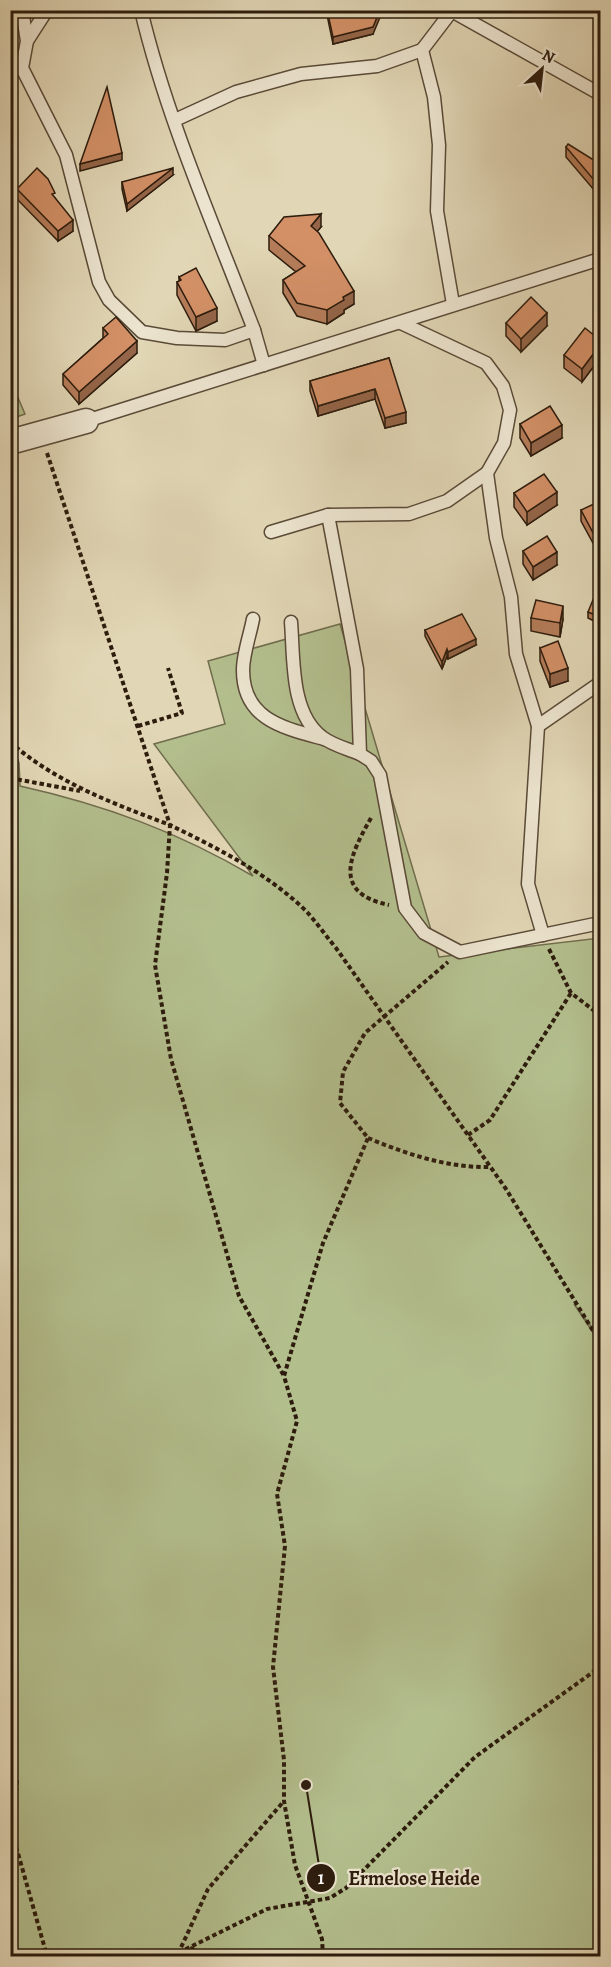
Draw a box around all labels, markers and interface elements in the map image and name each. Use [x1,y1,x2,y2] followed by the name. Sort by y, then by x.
[512,39,572,99] north arrow
[538,44,559,69] text: N
[306,1859,492,1897] callout: Ermelose Heide
[348,1865,480,1892] text: Ermelose Heide
[318,1866,325,1890] text: 1

